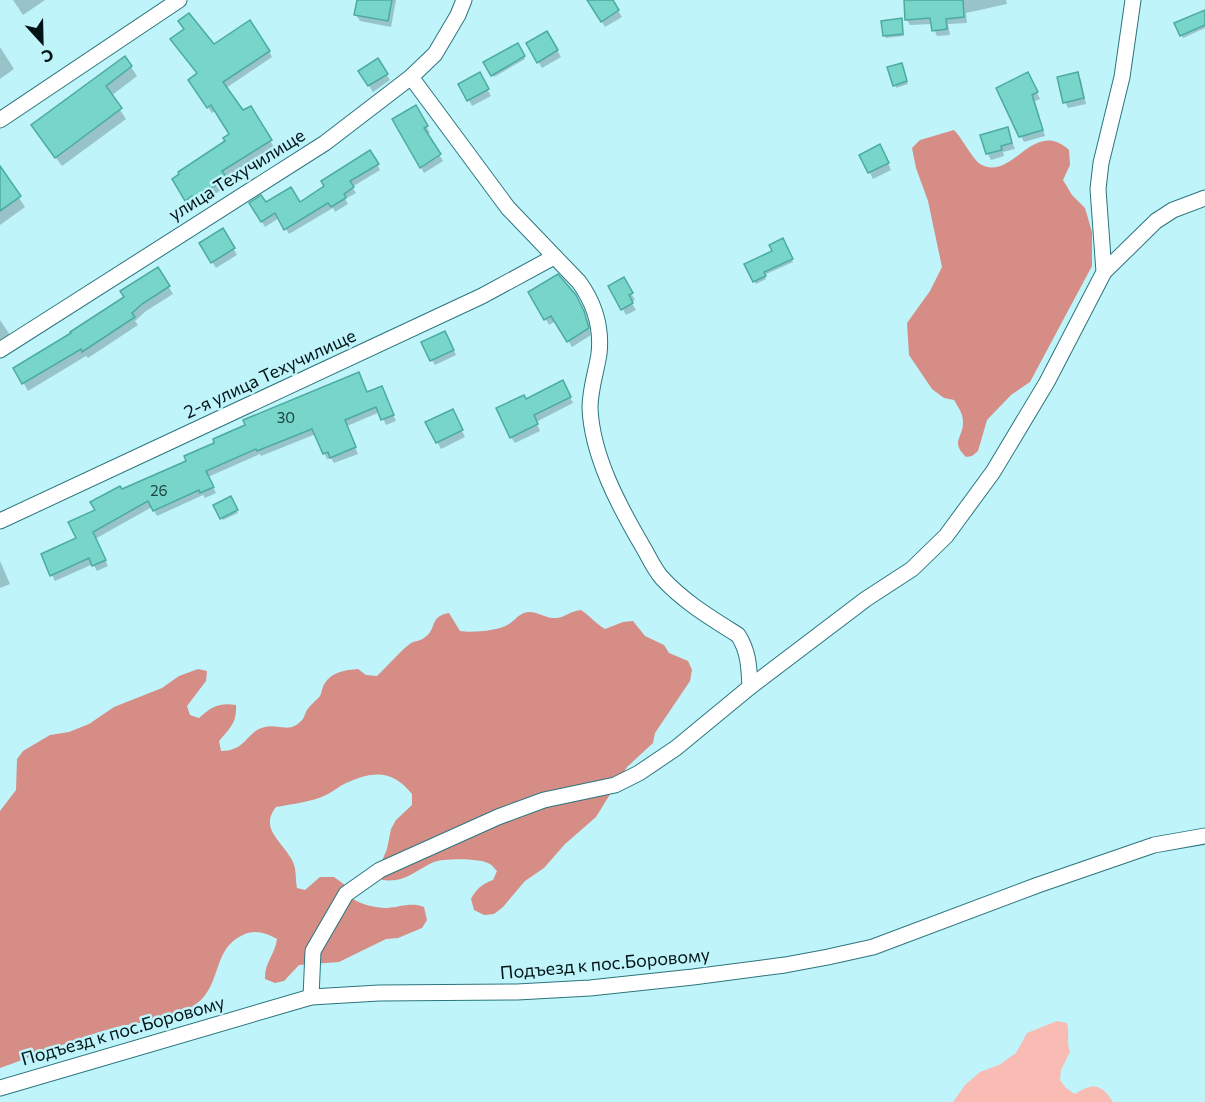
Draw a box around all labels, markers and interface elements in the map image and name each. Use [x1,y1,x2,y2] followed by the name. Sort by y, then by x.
[12,12,72,72] north arrow
[39,46,56,67] text: С
[164,123,309,225] street label: улица Техучилище
[180,324,359,423] street label: 2-я улица Техучилище
[277,408,295,426] house number: 30
[150,481,168,499] house number: 26
[499,943,711,983] street label: Подъезд к пос.Боровому
[18,990,227,1070] street label: Подъезд к пос.Боровому

